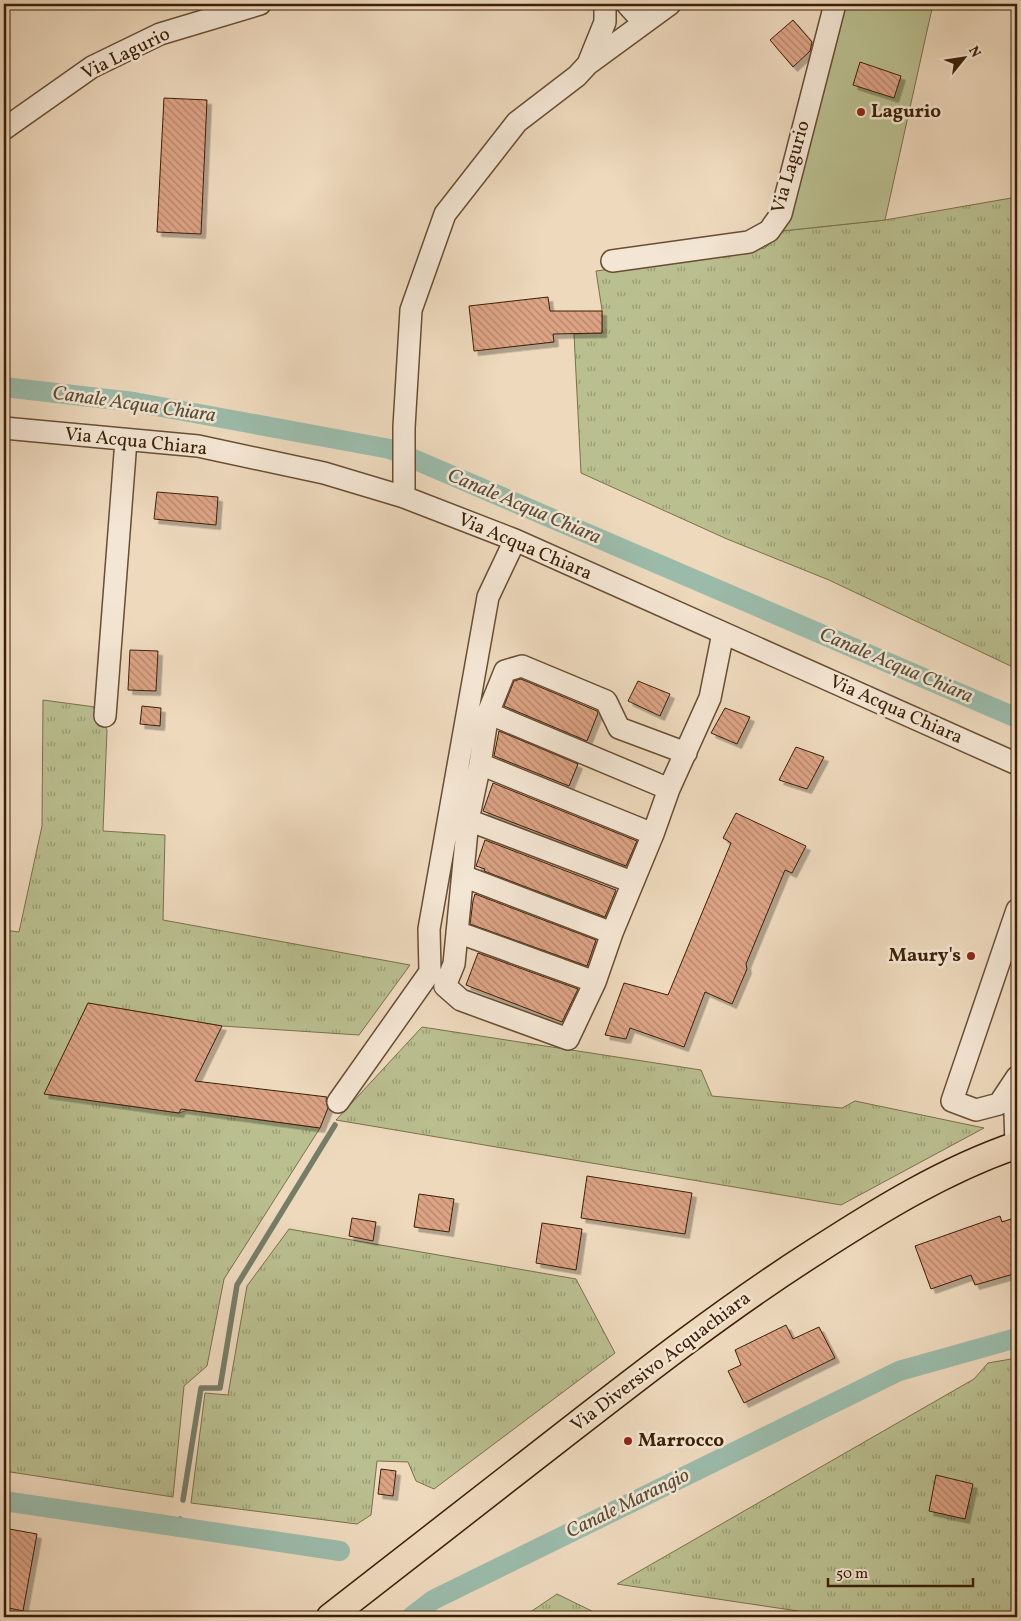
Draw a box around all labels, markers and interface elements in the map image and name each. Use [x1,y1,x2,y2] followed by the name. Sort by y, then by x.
[77,21,175,87] street label: Via Lagurio
[938,32,988,82] north arrow
[963,43,985,61] text: N
[871,99,941,125] place label: Lagurio
[855,106,867,118] marker: Lagurio
[765,118,817,216] street label: Via Lagurio
[51,380,217,430] water label: Canale Acqua Chiara
[63,422,209,462] street label: Via Acqua Chiara
[443,462,605,552] water label: Canale Acqua Chiara
[454,507,596,587] street label: Via Acqua Chiara
[815,621,977,711] water label: Canale Acqua Chiara
[825,669,967,751] street label: Via Acqua Chiara
[889,943,961,969] place label: Maury's
[965,950,977,962] marker: Maury's
[566,1286,756,1438] street label: Via Diversivo Acquachiara
[638,1428,724,1454] place label: Marrocco
[622,1435,634,1447] marker: Marrocco
[562,1462,694,1546] water label: Canale Marangio
[828,1556,974,1588] scale bar
[836,1564,868,1585] text: 50 m

